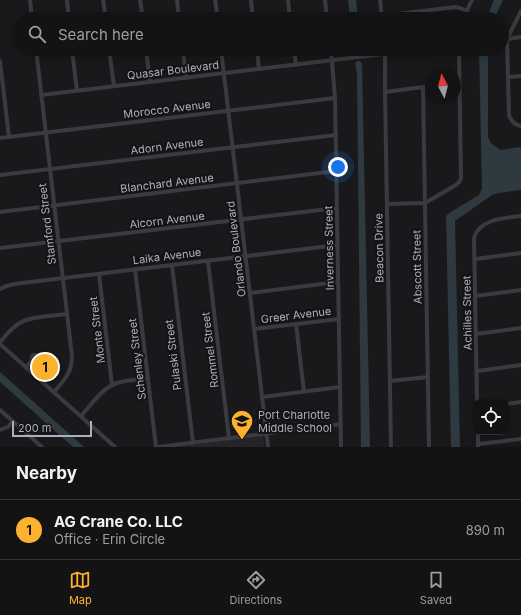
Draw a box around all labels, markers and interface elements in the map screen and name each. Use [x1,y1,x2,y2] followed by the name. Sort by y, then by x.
[12,12,509,56] search box
[26,23,48,45] icon: search
[58,25,144,44] text: Search here
[126,57,220,83] street label: Quasar Boulevard
[425,68,461,104] north arrow
[122,97,212,121] street label: Morocco Avenue
[130,135,204,157] street label: Adorn Avenue
[328,157,348,177] your location
[120,170,214,196] street label: Blanchard Avenue
[35,182,59,265] street label: Stamford Street
[223,200,249,298] street label: Orlando Boulevard
[321,205,337,290] street label: Inverness Street
[129,208,205,232] street label: Alcorn Avenue
[371,213,387,283] street label: Beacon Drive
[409,229,425,304] street label: Abscott Street
[132,245,202,267] street label: Laika Avenue
[459,275,475,350] street label: Achilles Street
[86,295,108,364] street label: Monte Street
[260,304,332,326] street label: Greer Avenue
[198,311,222,389] street label: Rommel Street
[125,317,149,401] street label: Schenley Street
[162,319,184,391] street label: Pulaski Street
[32,352,58,382] pin: 1
[473,399,509,435] map controls
[473,399,509,435] button: locate
[229,408,255,441] school or university icon: Port Charlotte Middle School
[258,408,332,435] place label: Port Charlotte Middle School
[12,419,92,438] scale bar
[18,421,51,435] text: 200 m
[16,463,77,483] text: Nearby
[54,512,183,531] text: AG Crane Co. LLC
[26,522,32,538] text: 1
[466,522,505,538] text: 890 m
[54,531,165,547] text: Office · Erin Circle
[69,569,92,607] tab: Map
[230,569,282,607] tab: Directions
[420,569,452,607] tab: Saved

